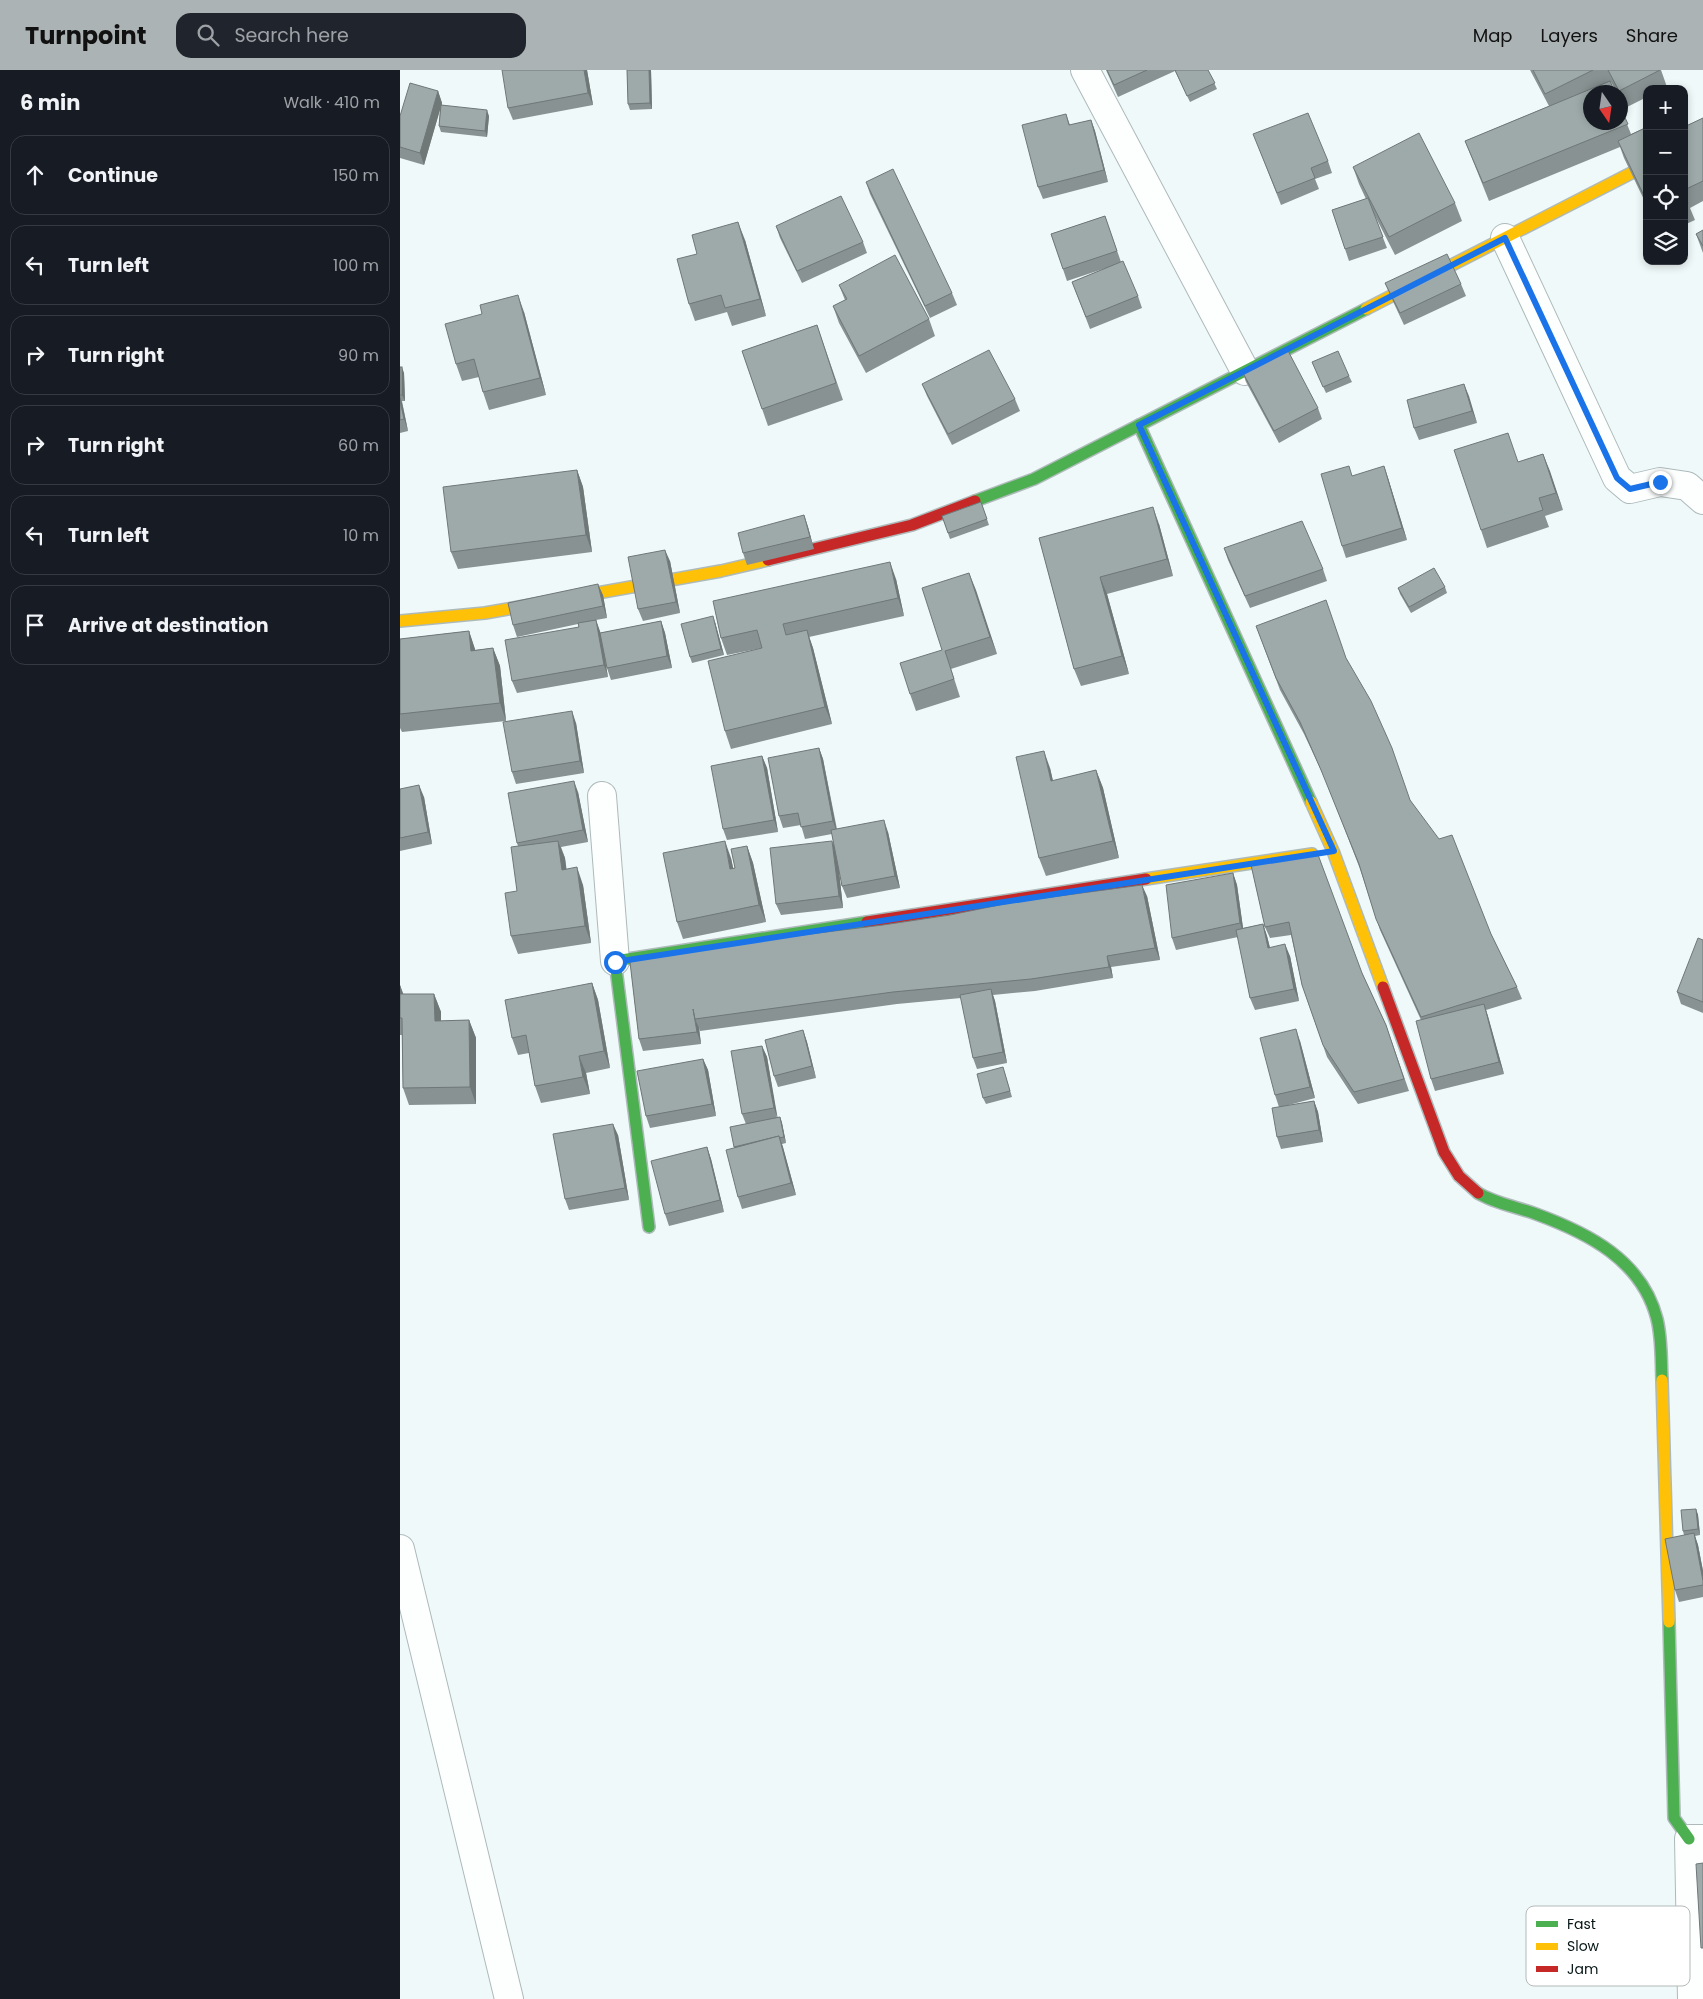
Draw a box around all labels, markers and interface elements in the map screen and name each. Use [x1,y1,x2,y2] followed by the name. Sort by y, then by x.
[176,13,526,58] search box
[25,19,146,52] text: Turnpoint
[194,21,222,49] icon: search
[234,22,349,49] text: Search here
[1473,23,1513,48] text: Map
[1541,23,1598,48] text: Layers
[1626,23,1678,48] text: Share
[1583,85,1628,130] north arrow
[1643,85,1688,265] map controls
[1643,85,1688,130] button: +
[20,88,80,117] text: 6 min
[283,91,380,114] text: Walk · 410 m
[1643,130,1688,175] button: −
[21,161,49,189] icon: ahead
[68,162,158,189] text: Continue
[333,164,379,187] text: 150 m
[1643,175,1688,220] button: locate
[1643,220,1688,265] button: layers
[21,251,49,279] icon: left
[68,252,149,279] text: Turn left
[333,254,379,277] text: 100 m
[21,341,49,369] icon: right
[68,342,164,369] text: Turn right
[338,344,379,367] text: 90 m
[21,431,49,459] icon: right
[68,432,164,459] text: Turn right
[338,434,379,457] text: 60 m
[1649,471,1672,494] route end
[21,521,49,549] icon: left
[68,522,149,549] text: Turn left
[343,524,379,547] text: 10 m
[21,611,49,639] icon: arrive
[68,612,269,639] text: Arrive at destination
[604,951,627,974] route start
[1526,1906,1690,1986] legend
[1567,1914,1596,1934] text: Fast
[1567,1936,1600,1956] text: Slow
[1567,1959,1598,1979] text: Jam

